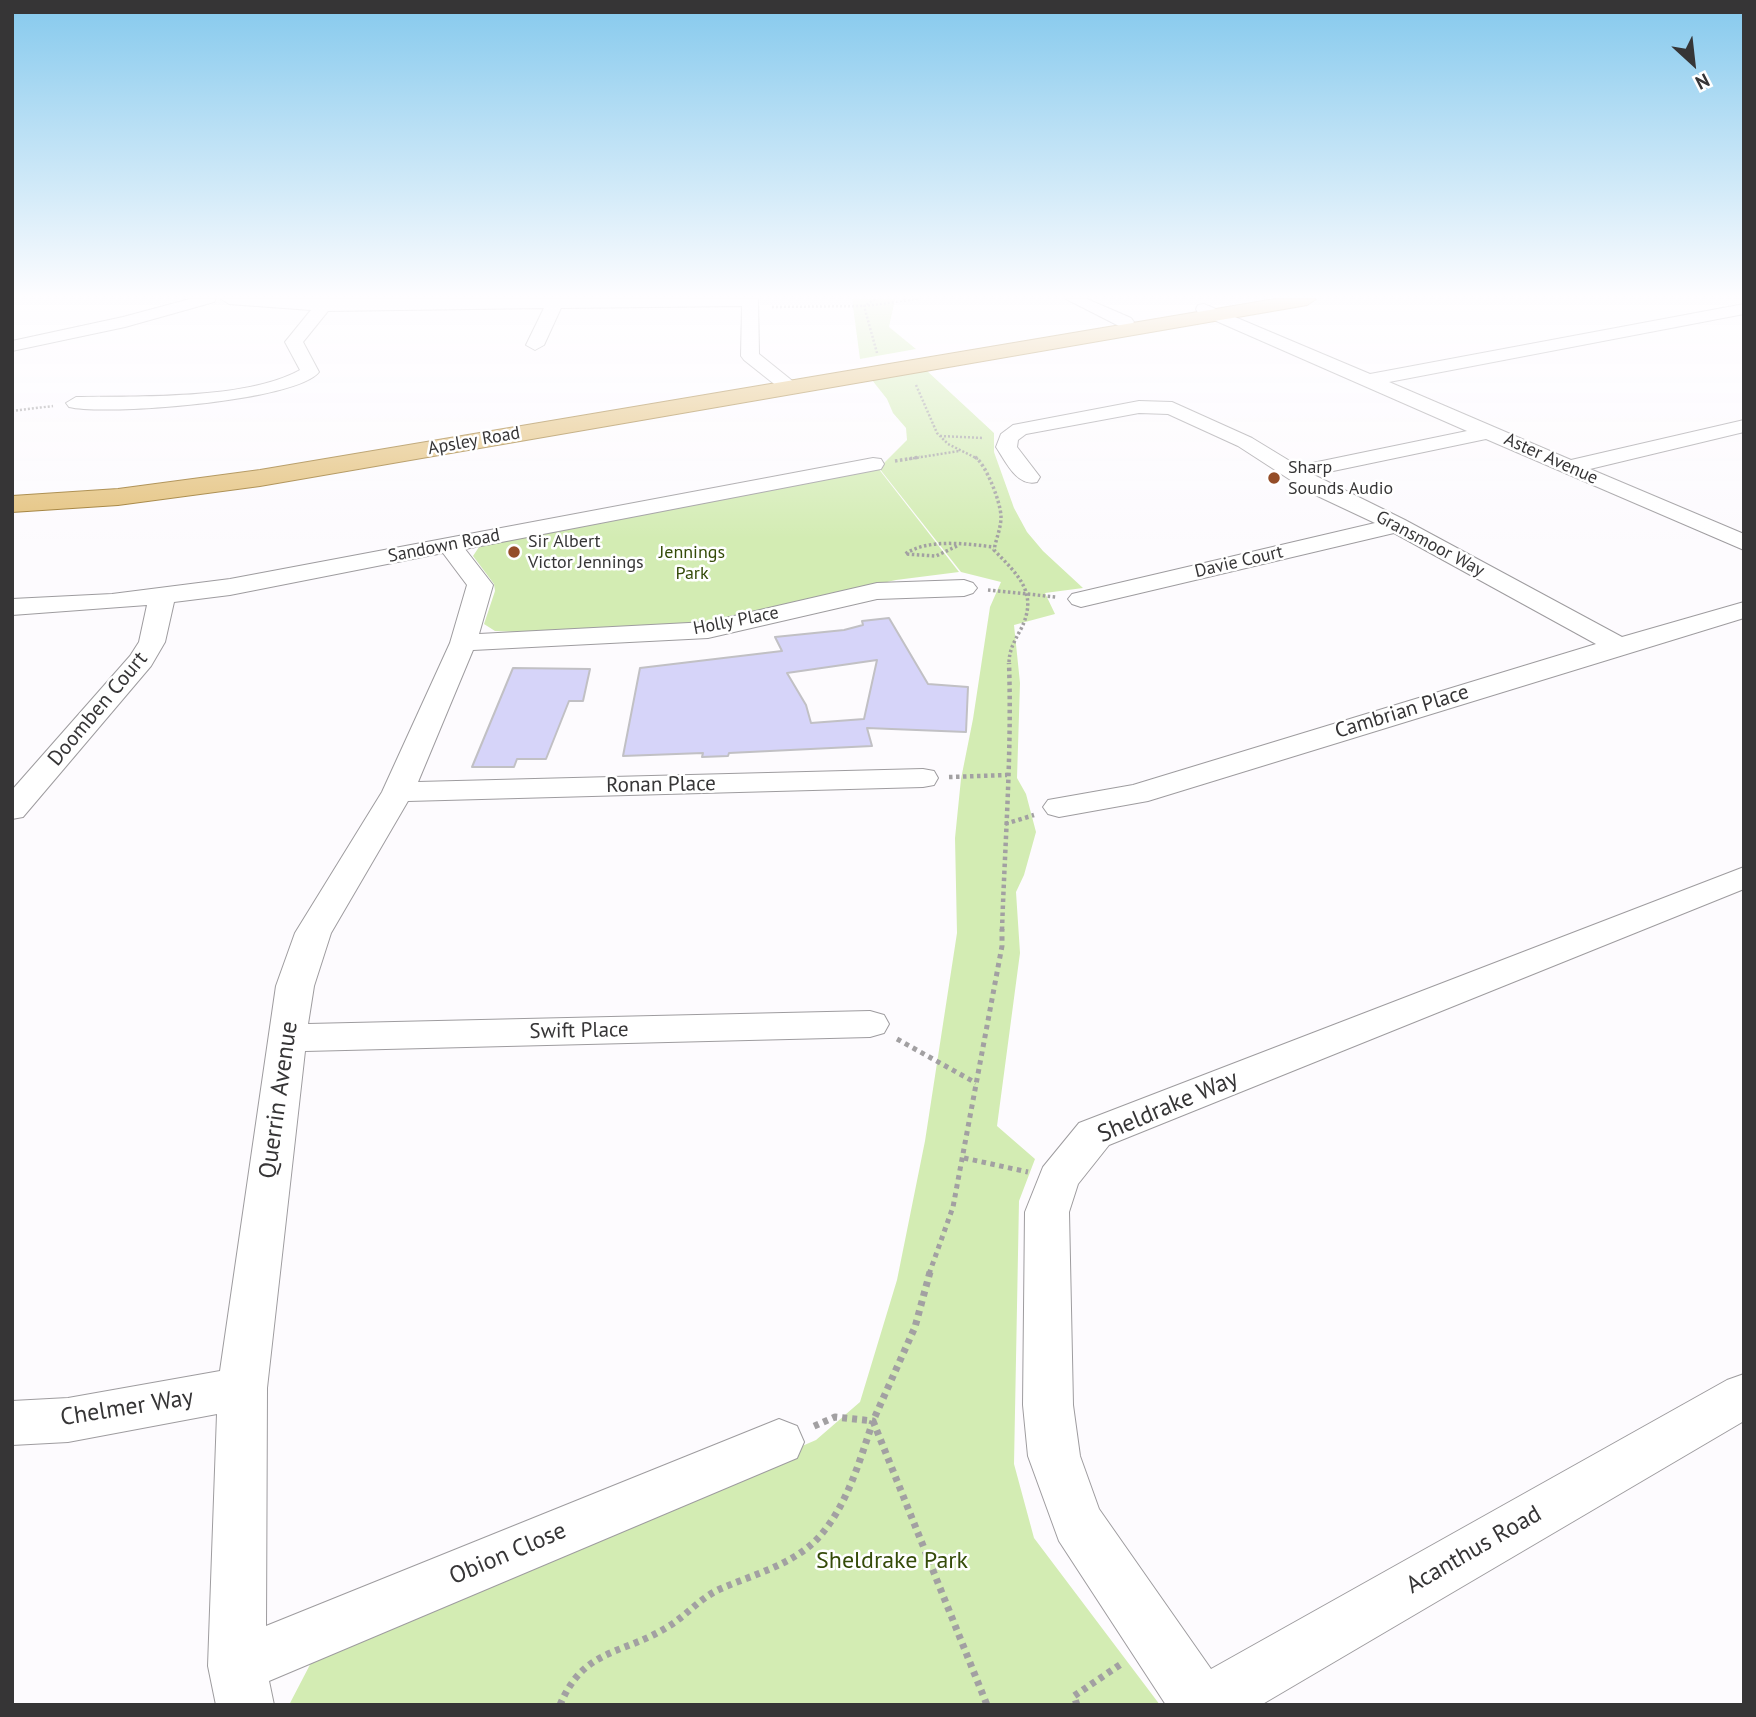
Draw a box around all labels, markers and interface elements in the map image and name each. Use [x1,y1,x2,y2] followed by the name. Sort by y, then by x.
[1658,28,1728,98] north arrow
[1692,68,1714,95] text: N
[426,422,522,460] street label: Apsley Road
[1501,429,1601,489] street label: Aster Avenue
[1288,457,1393,500] place label: Sharp Sounds Audio
[1266,470,1282,486] marker: Sharp Sounds Audio
[1372,506,1488,582] street label: Gransmoor Way
[386,525,502,567] street label: Sandown Road
[528,531,644,574] place label: Sir Albert Victor Jennings
[1193,541,1285,583] street label: Davie Court
[659,542,725,584] park label: Jennings Park
[506,544,522,560] marker: Sir Albert Victor Jennings
[691,602,781,640] street label: Holly Place
[43,647,153,771] street label: Doomben Court
[1332,680,1472,744] street label: Cambrian Place
[606,771,716,799] street label: Ronan Place
[529,1018,629,1044] street label: Swift Place
[254,1019,304,1181] street label: Querrin Avenue
[1093,1064,1243,1150] street label: Sheldrake Way
[58,1383,196,1433] street label: Chelmer Way
[1401,1500,1547,1600] street label: Acanthus Road
[445,1517,571,1591] street label: Obion Close
[816,1547,968,1575] park label: Sheldrake Park

